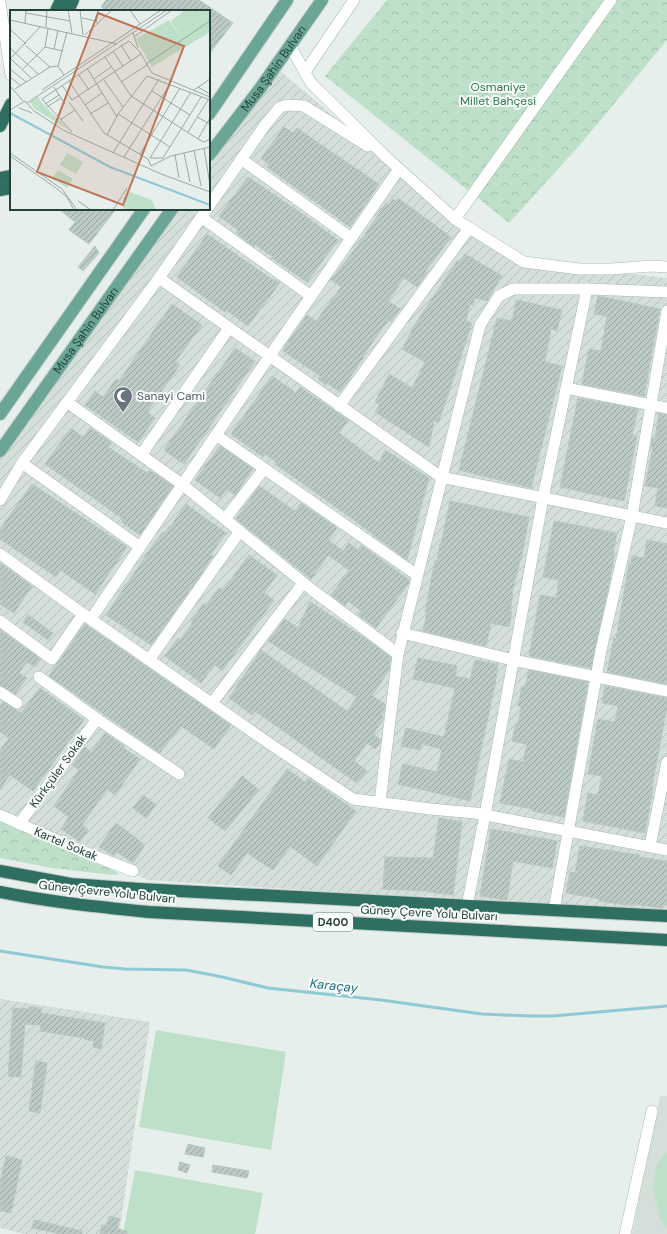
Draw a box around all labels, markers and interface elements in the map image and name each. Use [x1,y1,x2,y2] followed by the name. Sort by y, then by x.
[10,10,210,210] inset map
[237,22,310,115] street label: Musa Şahin Bulvarı
[460,79,536,109] park label: Osmaniye Millet Bahçesi
[49,284,122,377] street label: Musa Şahin Bulvarı
[112,385,134,413] mosque icon: Sanayi Cami
[137,388,205,404] place label: Sanayi Cami
[26,731,90,811] street label: Kürkçüler Sokak
[32,823,100,865] street label: Kartel Sokak
[38,877,176,907] street label: Güney Çevre Yolu Bulvarı
[360,901,498,925] street label: Güney Çevre Yolu Bulvarı
[313,913,353,931] road number: D400
[309,975,360,997] water label: Karaçay

